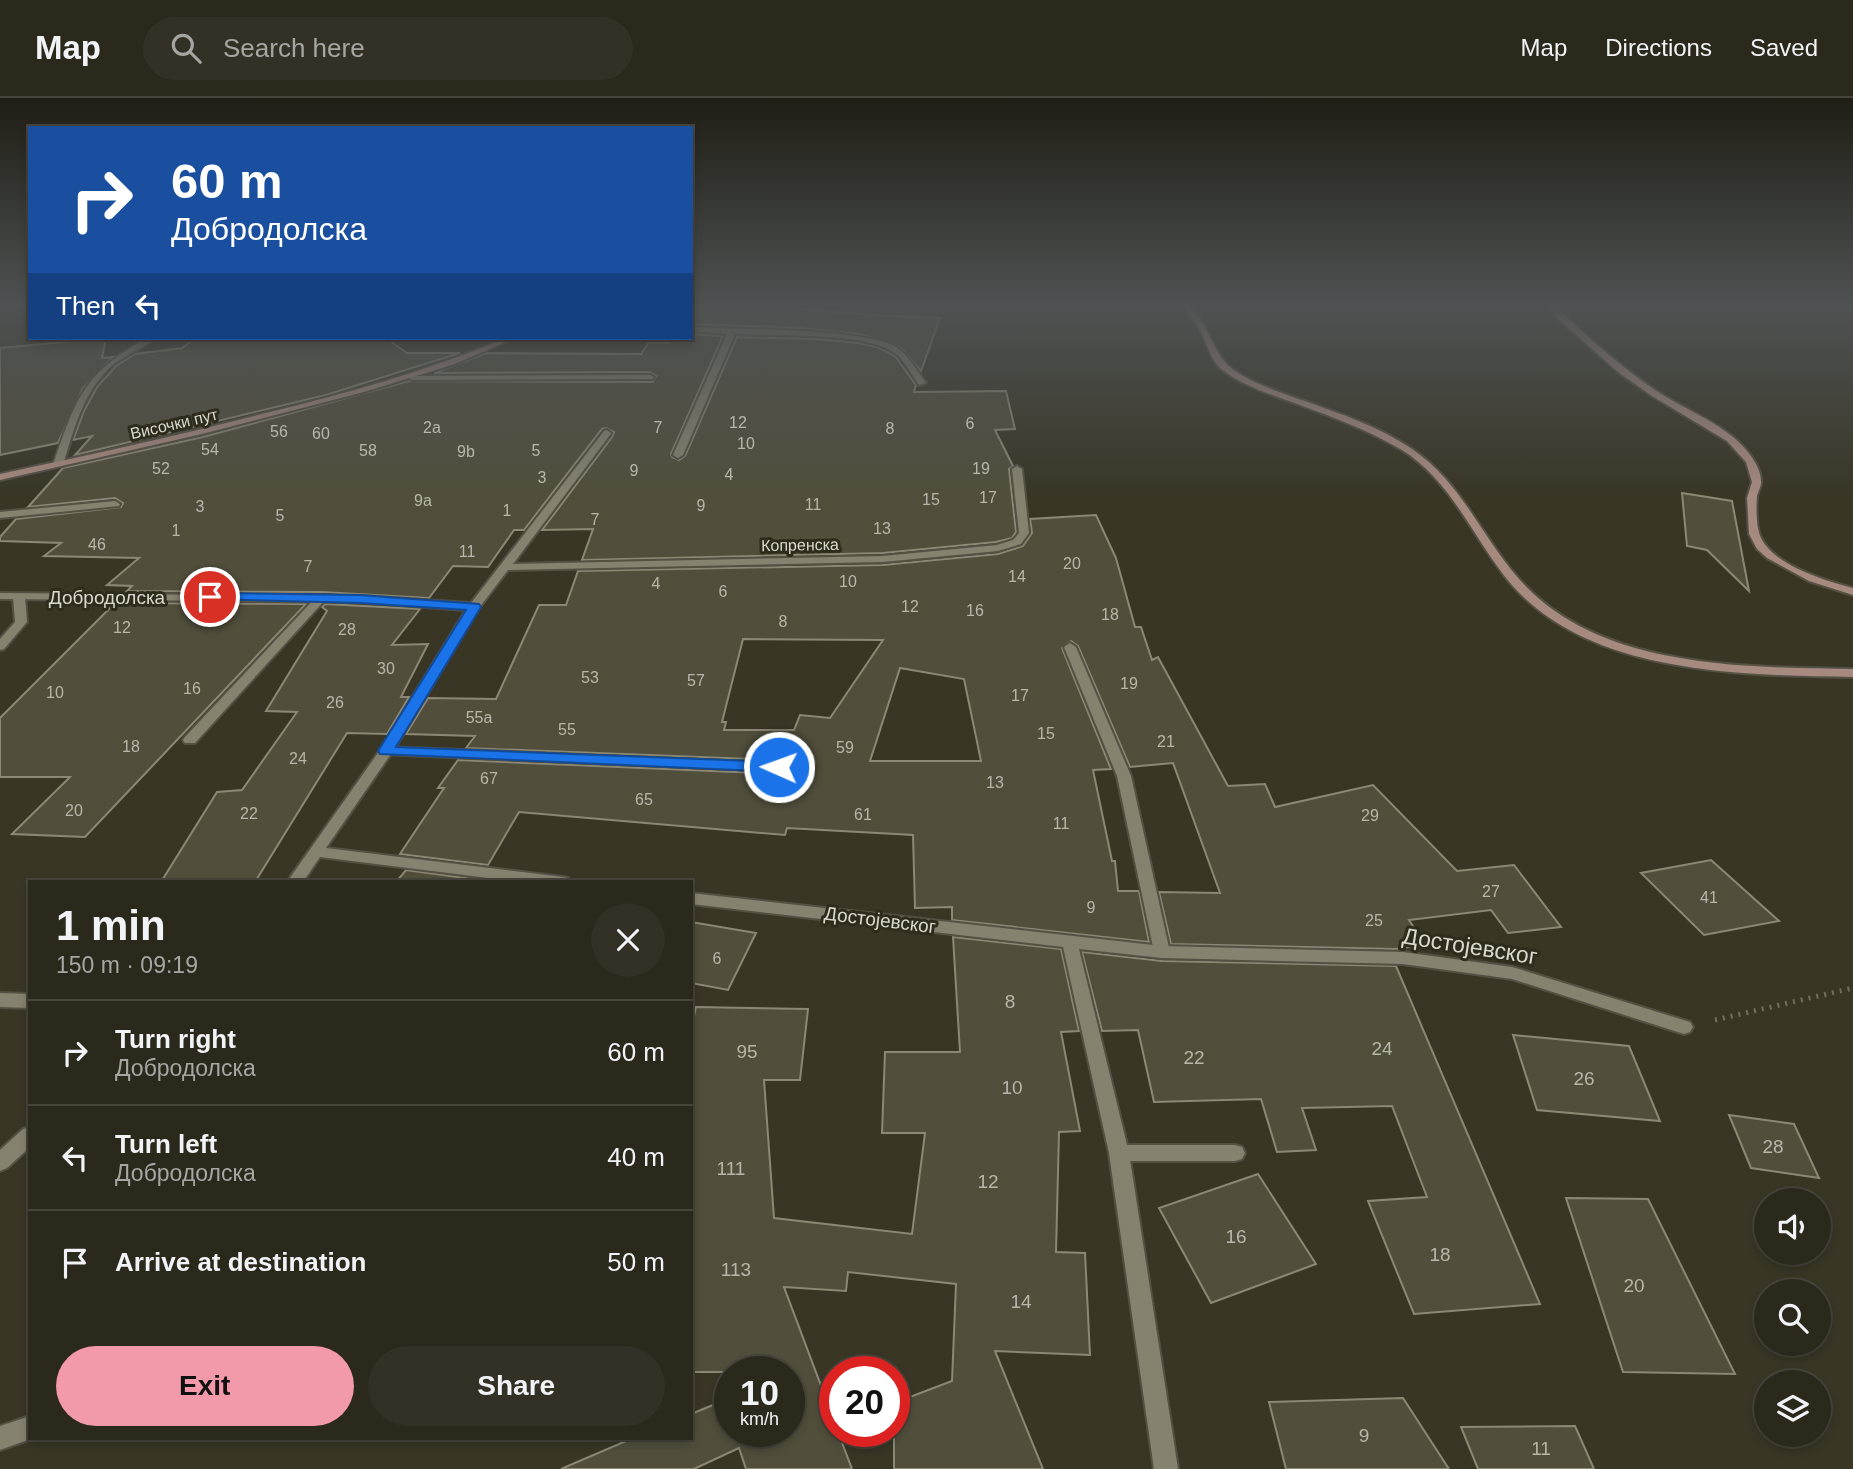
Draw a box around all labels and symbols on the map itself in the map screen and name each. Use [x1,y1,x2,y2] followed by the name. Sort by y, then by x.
[129,406,220,442] street label: Височки пут
[729,414,747,431] house number: 12
[966,415,975,432] house number: 6
[423,419,441,436] house number: 2a
[654,419,663,436] house number: 7
[886,420,895,437] house number: 8
[270,423,288,440] house number: 56
[312,425,330,442] house number: 60
[737,435,755,452] house number: 10
[201,441,219,458] house number: 54
[359,442,377,459] house number: 58
[532,442,541,459] house number: 5
[457,443,475,460] house number: 9b
[152,460,170,477] house number: 52
[972,460,990,477] house number: 19
[630,462,639,479] house number: 9
[725,466,734,483] house number: 4
[538,469,547,486] house number: 3
[979,489,997,506] house number: 17
[922,491,940,508] house number: 15
[414,492,432,509] house number: 9a
[805,496,821,513] house number: 11
[697,497,706,514] house number: 9
[196,498,205,515] house number: 3
[503,502,512,519] house number: 1
[276,507,285,524] house number: 5
[591,511,600,528] house number: 7
[873,520,891,537] house number: 13
[172,522,181,539] house number: 1
[88,536,106,553] house number: 46
[761,536,839,554] street label: Копренска
[459,543,475,560] house number: 11
[1063,555,1081,572] house number: 20
[304,558,313,575] house number: 7
[180,567,240,627] pin
[1008,568,1026,585] house number: 14
[839,573,857,590] house number: 10
[652,575,661,592] house number: 4
[719,583,728,600] house number: 6
[49,587,166,608] street label: Добродолска
[901,598,919,615] house number: 12
[966,602,984,619] house number: 16
[1101,606,1119,623] house number: 18
[779,613,788,630] house number: 8
[113,619,131,636] house number: 12
[338,621,356,638] house number: 28
[377,660,395,677] house number: 30
[581,669,599,686] house number: 53
[687,672,705,689] house number: 57
[1120,675,1138,692] house number: 19
[183,680,201,697] house number: 16
[46,684,64,701] house number: 10
[1011,687,1029,704] house number: 17
[326,694,344,711] house number: 26
[466,709,492,726] house number: 55a
[558,721,576,738] house number: 55
[1037,725,1055,742] house number: 15
[742,730,816,804] position arrow
[1157,733,1175,750] house number: 21
[122,738,140,755] house number: 18
[836,739,854,756] house number: 59
[289,750,307,767] house number: 24
[480,770,498,787] house number: 67
[986,774,1004,791] house number: 13
[635,791,653,808] house number: 65
[65,802,83,819] house number: 20
[240,805,258,822] house number: 22
[854,806,872,823] house number: 61
[1361,807,1379,824] house number: 29
[1053,815,1069,832] house number: 11
[1482,883,1500,900] house number: 27
[1700,889,1718,906] house number: 41
[1087,899,1096,916] house number: 9
[823,903,937,937] street label: Достојевског
[1365,912,1383,929] house number: 25
[1401,923,1539,969] street label: Достојевског
[713,950,722,967] house number: 6
[1005,991,1015,1012] house number: 8
[1371,1038,1393,1059] house number: 24
[736,1041,758,1062] house number: 95
[1183,1047,1205,1068] house number: 22
[1573,1068,1595,1089] house number: 26
[1001,1077,1023,1098] house number: 10
[1762,1136,1784,1157] house number: 28
[717,1158,745,1179] house number: 111
[977,1171,999,1192] house number: 12
[1225,1226,1247,1247] house number: 16
[1429,1244,1451,1265] house number: 18
[721,1259,751,1280] house number: 113
[1623,1275,1645,1296] house number: 20
[1010,1291,1032,1312] house number: 14
[819,1356,910,1447] speed limit sign: 20
[1359,1425,1369,1446] house number: 9
[1531,1438,1551,1459] house number: 11

